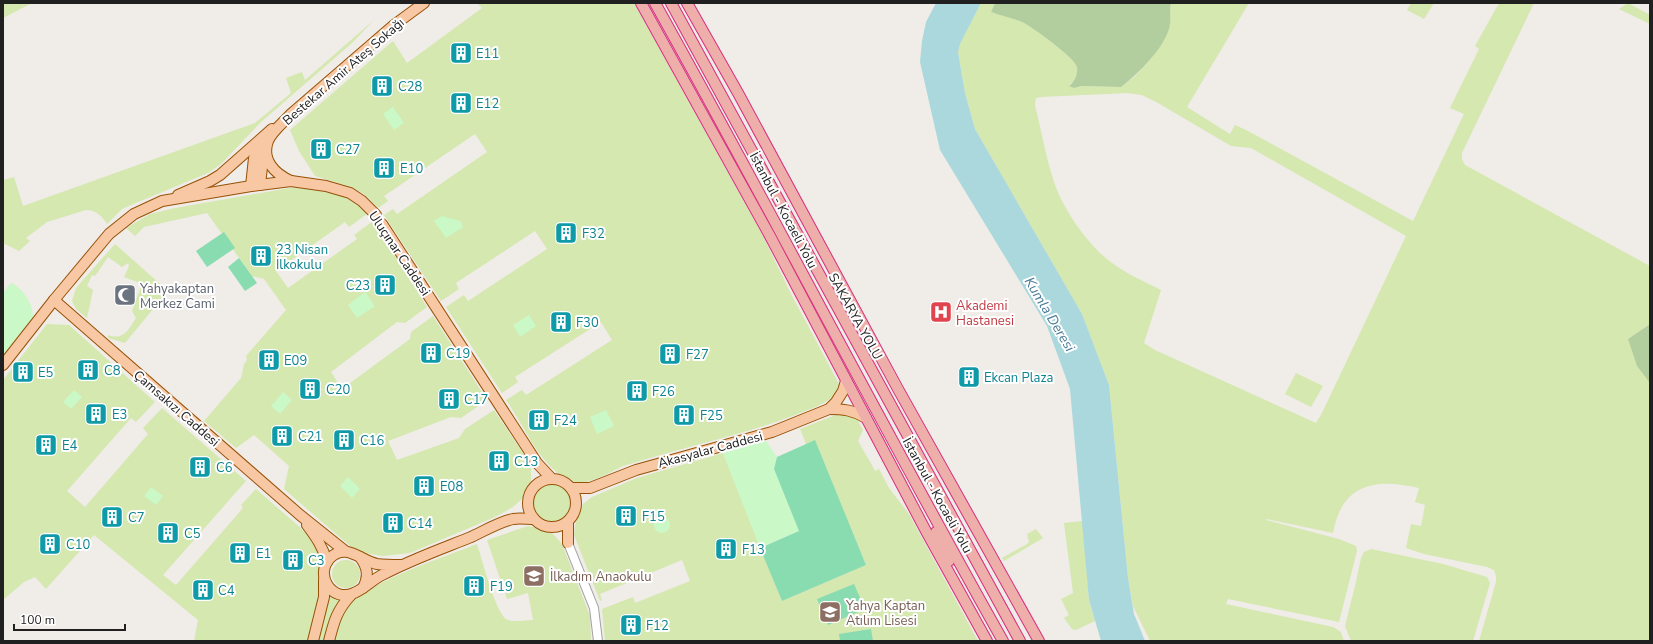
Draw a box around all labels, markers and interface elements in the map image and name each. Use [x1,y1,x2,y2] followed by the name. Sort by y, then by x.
[279,14,408,130] street label: Bestekar Amir Ateş Sokağı
[448,40,474,66] building icon: E11
[476,45,499,63] place label: E11
[369,73,395,99] building icon: C28
[398,78,423,96] place label: C28
[448,90,474,116] building icon: E12
[476,95,499,113] place label: E12
[308,136,334,162] building icon: C27
[336,141,360,159] place label: C27
[745,149,822,272] street label: İstanbul - Kocaeli Yolu
[371,155,397,181] building icon: E10
[400,160,423,178] place label: E10
[364,208,434,299] street label: Uluçınar Caddesi
[553,220,579,246] building icon: F32
[582,225,605,243] place label: F32
[276,241,328,274] place label: 23 Nisan İlkokulu
[248,243,274,269] building icon: 23 Nisan İlkokulu
[824,270,886,363] street label: SAKARYA YOLU
[372,272,398,298] building icon: C23
[1020,273,1080,356] water label: Kumla Deresi
[346,277,370,295] place label: C23
[139,280,215,313] place label: Yahyakaptan Merkez Cami
[112,282,138,308] mosque icon: Yahyakaptan Merkez Cami
[956,297,1014,330] place label: Akademi Hastanesi
[928,299,954,325] hospital icon: Akademi Hastanesi
[548,309,574,335] building icon: F30
[576,314,599,332] place label: F30
[418,340,444,366] building icon: C19
[657,341,683,367] building icon: F27
[446,345,470,363] place label: C19
[686,346,709,364] place label: F27
[256,347,282,373] building icon: E09
[284,352,307,370] place label: E09
[75,357,101,383] building icon: C8
[10,359,36,385] building icon: E5
[104,362,121,380] place label: C8
[38,364,54,382] place label: E5
[956,364,982,390] building icon: Ekcan Plaza
[130,366,223,451] street label: Çamsakızı Caddesi
[984,369,1053,387] place label: Ekcan Plaza
[297,376,323,402] building icon: C20
[624,378,650,404] building icon: F26
[326,381,351,399] place label: C20
[652,383,675,401] place label: F26
[436,386,462,412] building icon: C17
[464,391,488,409] place label: C17
[83,401,109,427] building icon: E3
[671,402,697,428] building icon: F25
[112,406,127,424] place label: E3
[526,407,552,433] building icon: F24
[700,407,723,425] place label: F25
[554,412,577,430] place label: F24
[269,423,295,449] building icon: C21
[331,427,357,453] building icon: C16
[656,427,765,473] street label: Akasyalar Caddesi
[298,428,322,446] place label: C21
[33,432,59,458] building icon: E4
[360,432,385,450] place label: C16
[898,434,977,556] street label: İstanbul - Kocaeli Yolu
[62,437,78,455] place label: E4
[486,448,512,474] building icon: C13
[514,453,538,471] place label: C13
[187,454,213,480] building icon: C6
[216,459,233,477] place label: C6
[411,473,437,499] building icon: E08
[440,478,463,496] place label: E08
[613,503,639,529] building icon: F15
[99,504,125,530] building icon: C7
[642,508,665,526] place label: F15
[128,509,145,527] place label: C7
[380,510,406,536] building icon: C14
[408,515,433,533] place label: C14
[155,520,181,546] building icon: C5
[184,525,201,543] place label: C5
[37,531,63,557] building icon: C10
[66,536,91,554] place label: C10
[713,536,739,562] building icon: F13
[227,540,253,566] building icon: E1
[742,541,765,559] place label: F13
[256,545,271,563] place label: E1
[280,547,306,573] building icon: C3
[308,552,325,570] place label: C3
[521,563,547,589] school or university icon: İlkadım Anaokulu
[550,567,651,586] place label: İlkadım Anaokulu
[461,573,487,599] building icon: F19
[190,577,216,603] building icon: C4
[490,578,513,596] place label: F19
[218,582,235,600] place label: C4
[845,597,925,630] place label: Yahya Kaptan Atılım Lisesi
[817,599,843,625] school or university icon: Yahya Kaptan Atılım Lisesi
[14,606,125,632] scale bar
[20,612,55,628] text: 100 m
[618,612,644,638] building icon: F12
[646,617,669,635] place label: F12

